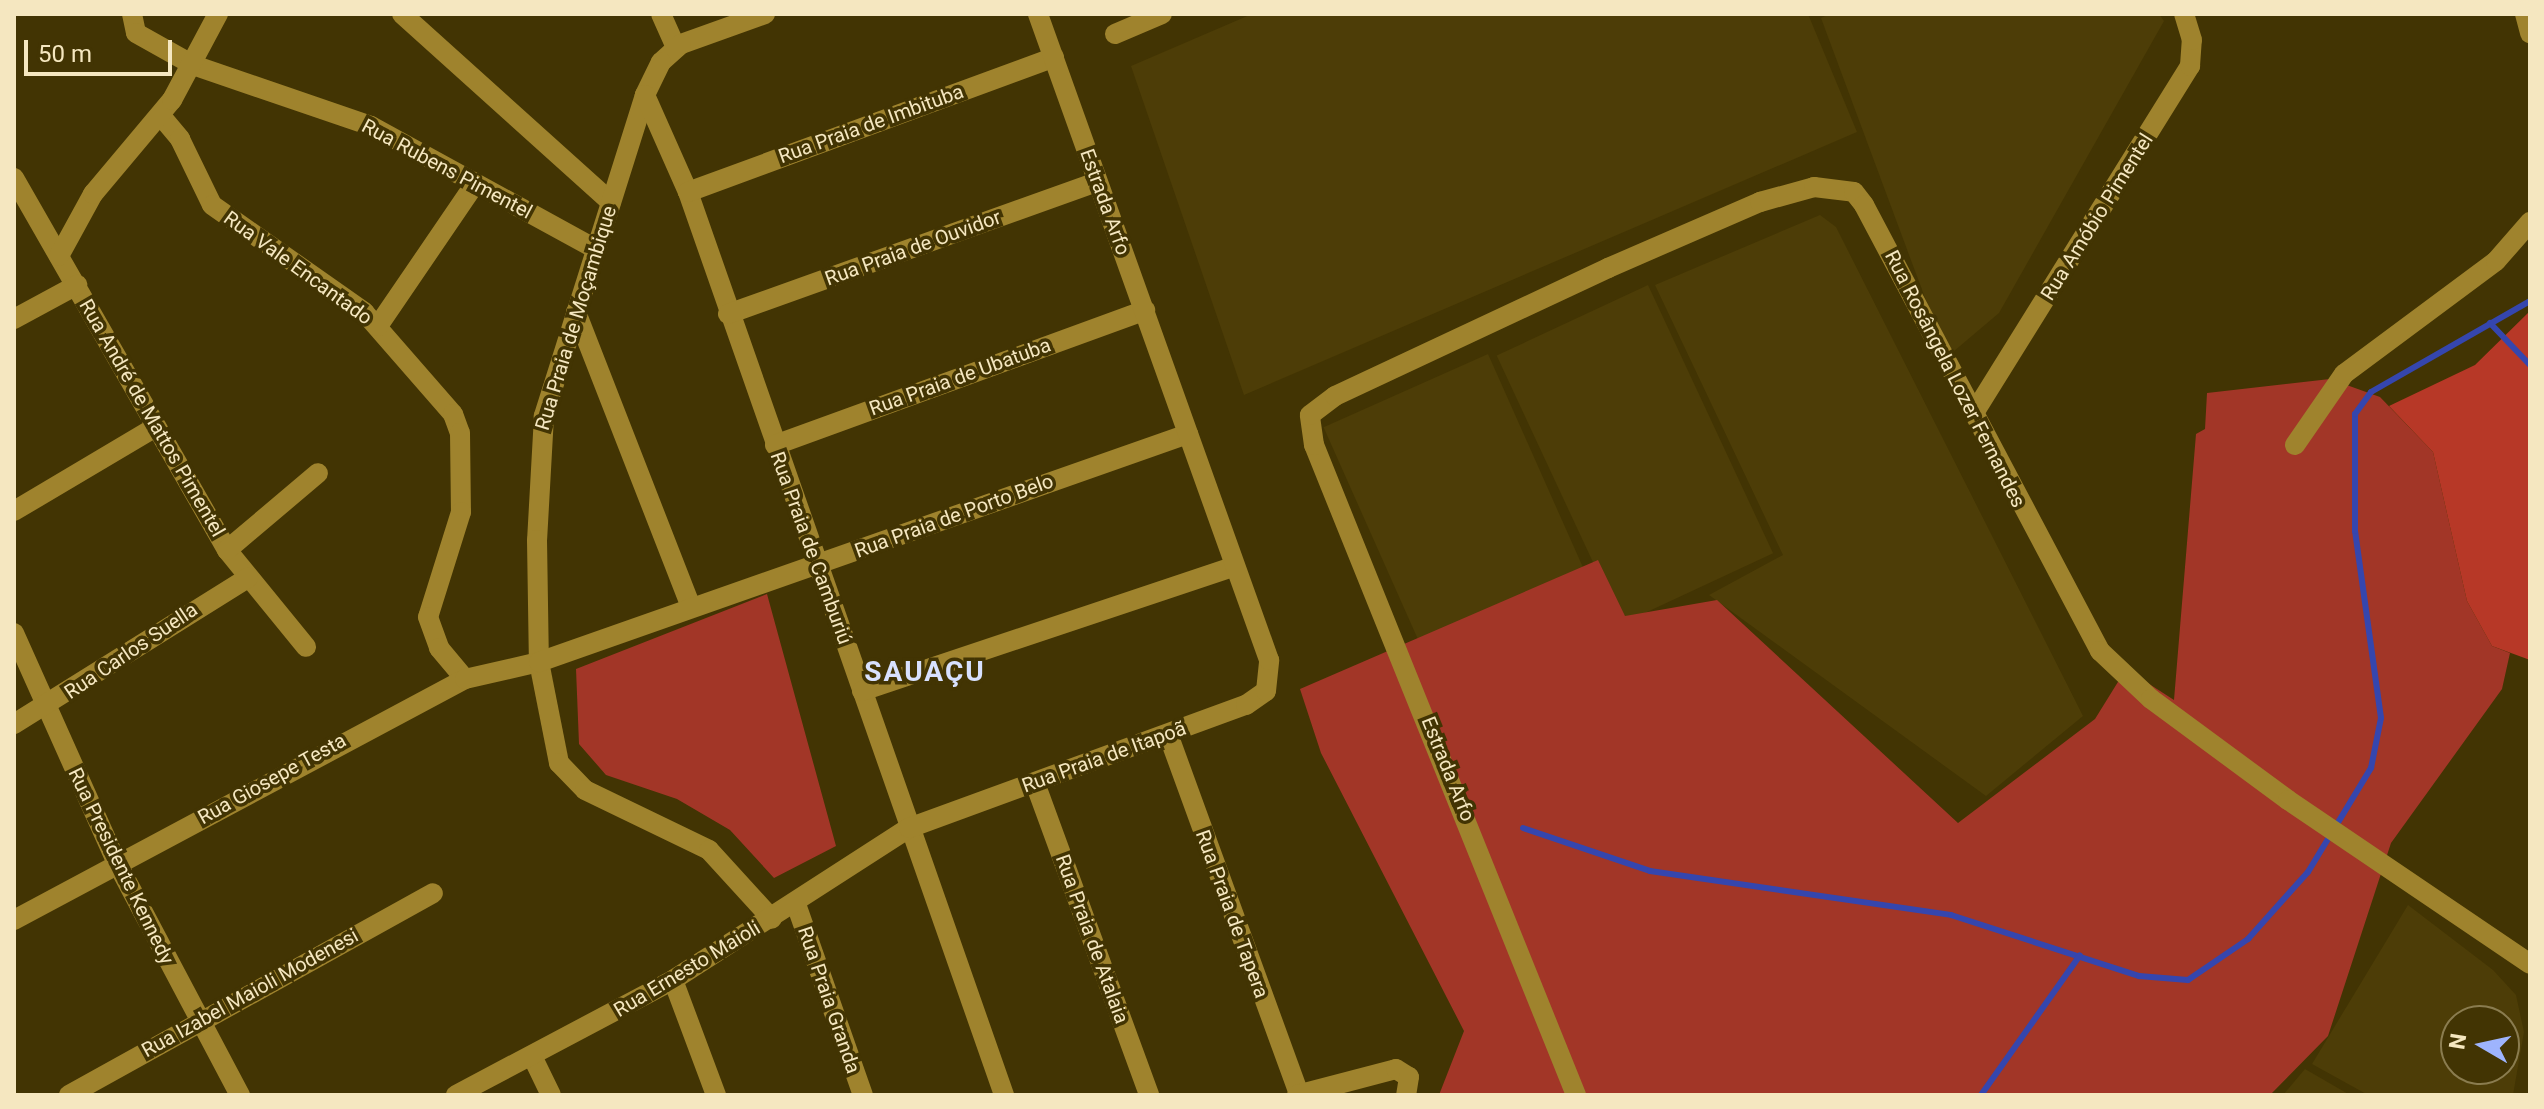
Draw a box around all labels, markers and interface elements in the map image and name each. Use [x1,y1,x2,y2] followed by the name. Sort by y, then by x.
[28,24,176,74] scale bar
[38,40,92,68] text: 50 m
[775,79,967,169] street label: Rua Praia de Imbituba
[358,114,536,224] street label: Rua Rubens Pimentel
[2036,129,2158,305] street label: Rua Amóbio Pimentel
[1075,146,1135,258] street label: Estrada Arfo
[530,203,622,433] street label: Rua Praia de Moçambique
[822,205,1004,291] street label: Rua Praia de Ouvidor
[219,206,377,330] street label: Rua Vale Encantado
[1880,246,2030,512] street label: Rua Rosângela Lozer Fernandes
[74,295,230,541] street label: Rua André de Mattos Pimentel
[866,333,1054,421] street label: Rua Praia de Ubatuba
[765,449,857,647] street label: Rua Praia de Camburiú
[851,469,1057,563] street label: Rua Praia de Porto Belo
[60,598,202,704] street label: Rua Carlos Suella
[864,655,986,689] district label: SAUAÇU
[1416,713,1480,825] street label: Estrada Arfo
[1019,716,1189,798] street label: Rua Praia de Itapoã
[194,728,350,830] street label: Rua Giosepe Testa
[63,764,179,968] street label: Rua Presidente Kennedy
[1190,827,1274,1001] street label: Rua Praia de Tapera
[1050,851,1134,1027] street label: Rua Praia de Atalaia
[610,916,764,1022] street label: Rua Ernesto Maioli
[137,923,363,1063] street label: Rua Izabel Maioli Modenesi
[793,923,865,1077] street label: Rua Praia Granda
[2440,1005,2520,1085] north arrow
[2444,1032,2471,1051] text: N

